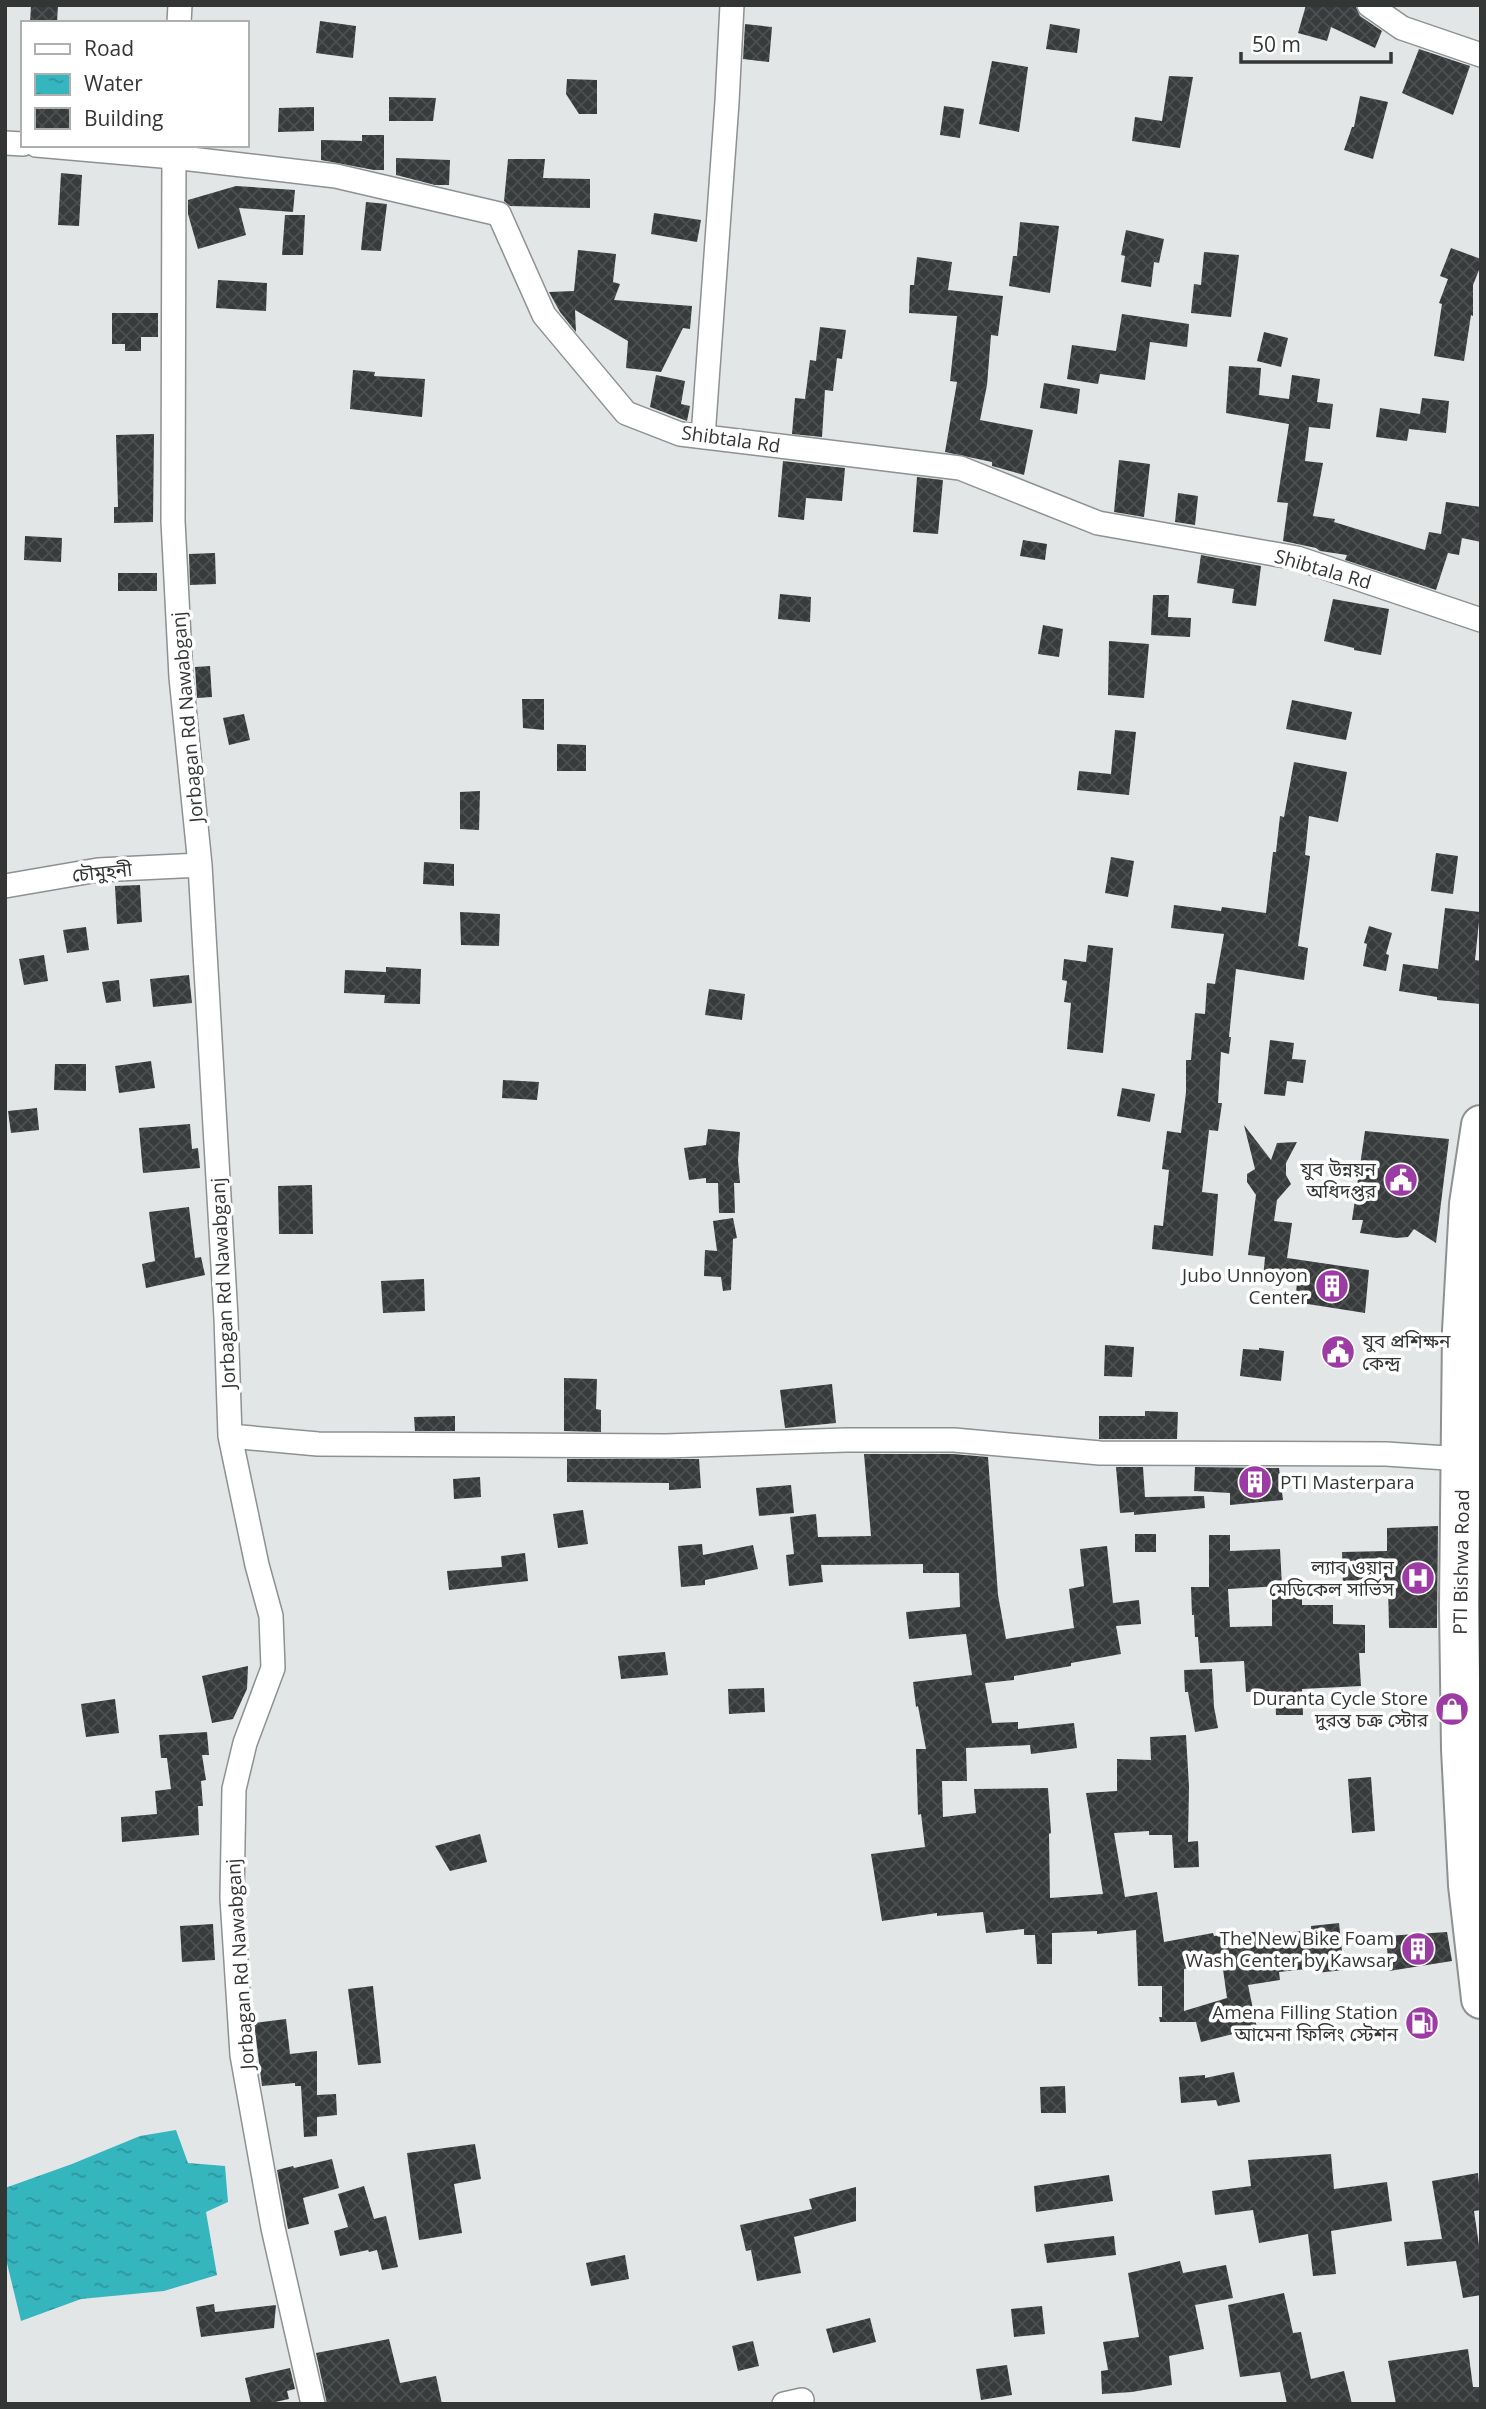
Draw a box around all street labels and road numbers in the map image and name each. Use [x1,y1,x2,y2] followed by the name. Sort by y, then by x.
[680,419,782,459] street label: Shibtala Rd
[1272,543,1374,595] street label: Shibtala Rd
[165,611,209,825] street label: Jorbagan Rd Nawabganj
[71,856,134,888] street label: চৌমুহনী
[204,1177,242,1391] street label: Jorbagan Rd Nawabganj
[1447,1489,1475,1635] street label: PTI Bishwa Road
[220,1858,260,2072] street label: Jorbagan Rd Nawabganj

